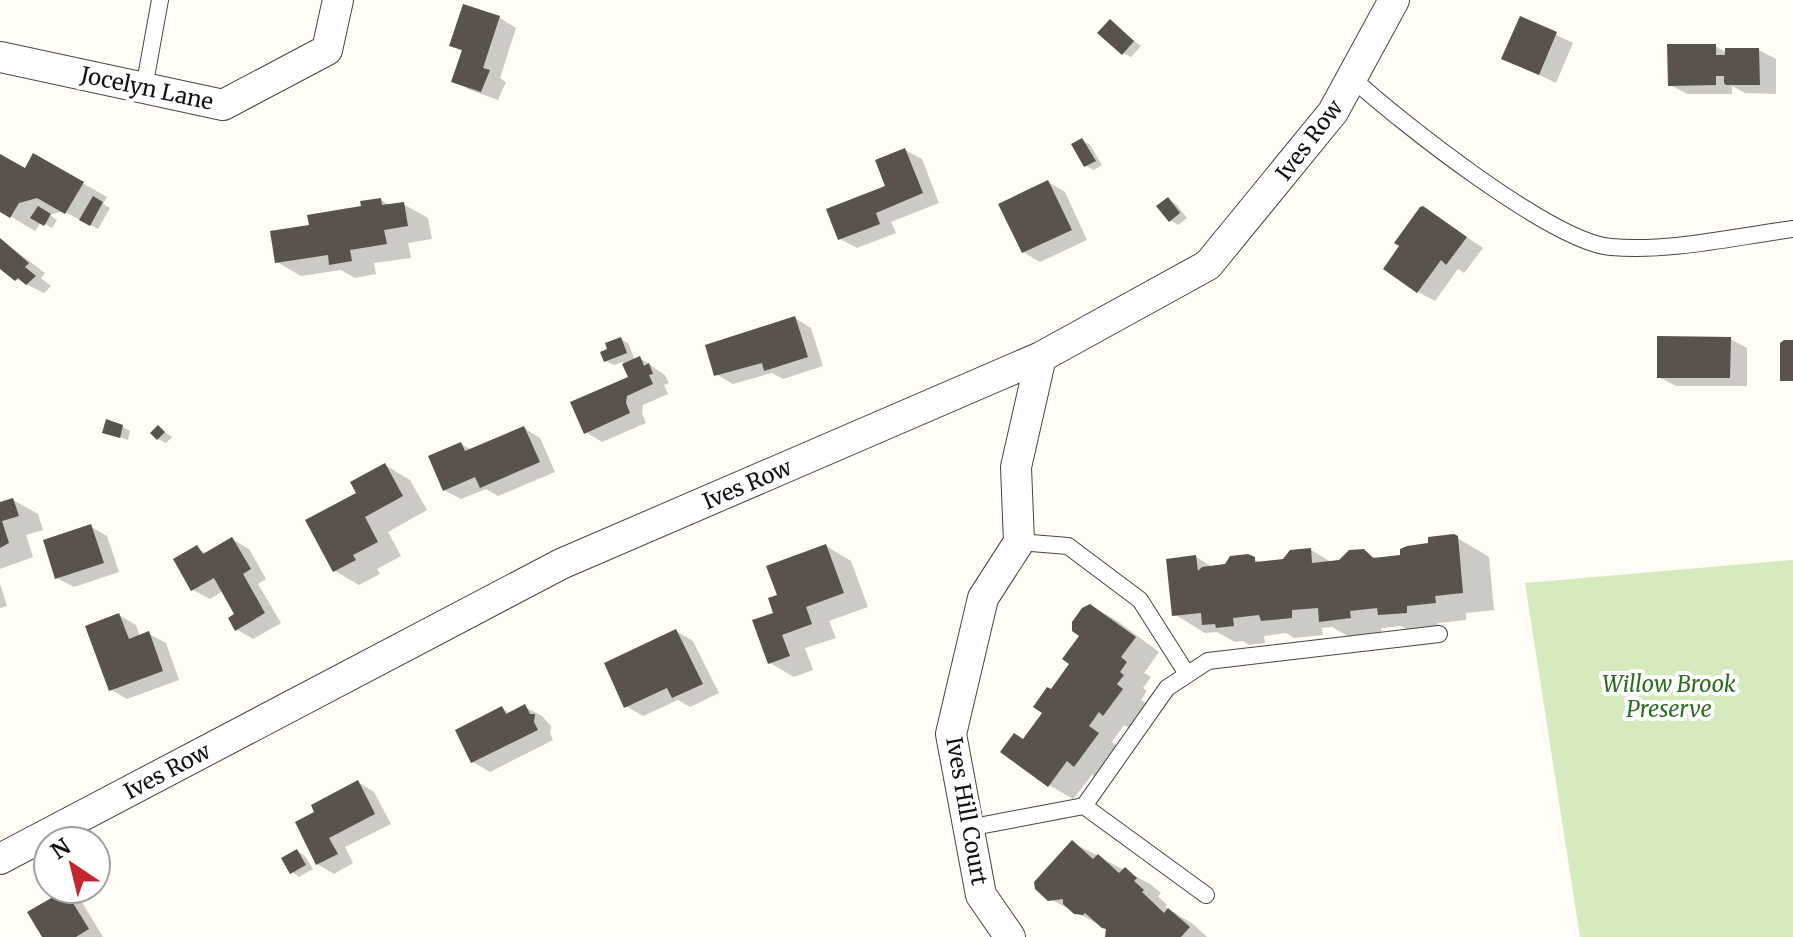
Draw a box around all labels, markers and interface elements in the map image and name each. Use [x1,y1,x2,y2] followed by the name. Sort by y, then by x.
[77,60,216,116] street label: Jocelyn Lane
[1270,94,1349,186] street label: Ives Row
[698,453,796,515] street label: Ives Row
[1602,670,1736,723] park label: Willow Brook Preserve
[940,735,994,888] street label: Ives Hill Court
[119,736,215,805] street label: Ives Row
[32,825,112,905] north arrow
[45,832,76,865] text: N

